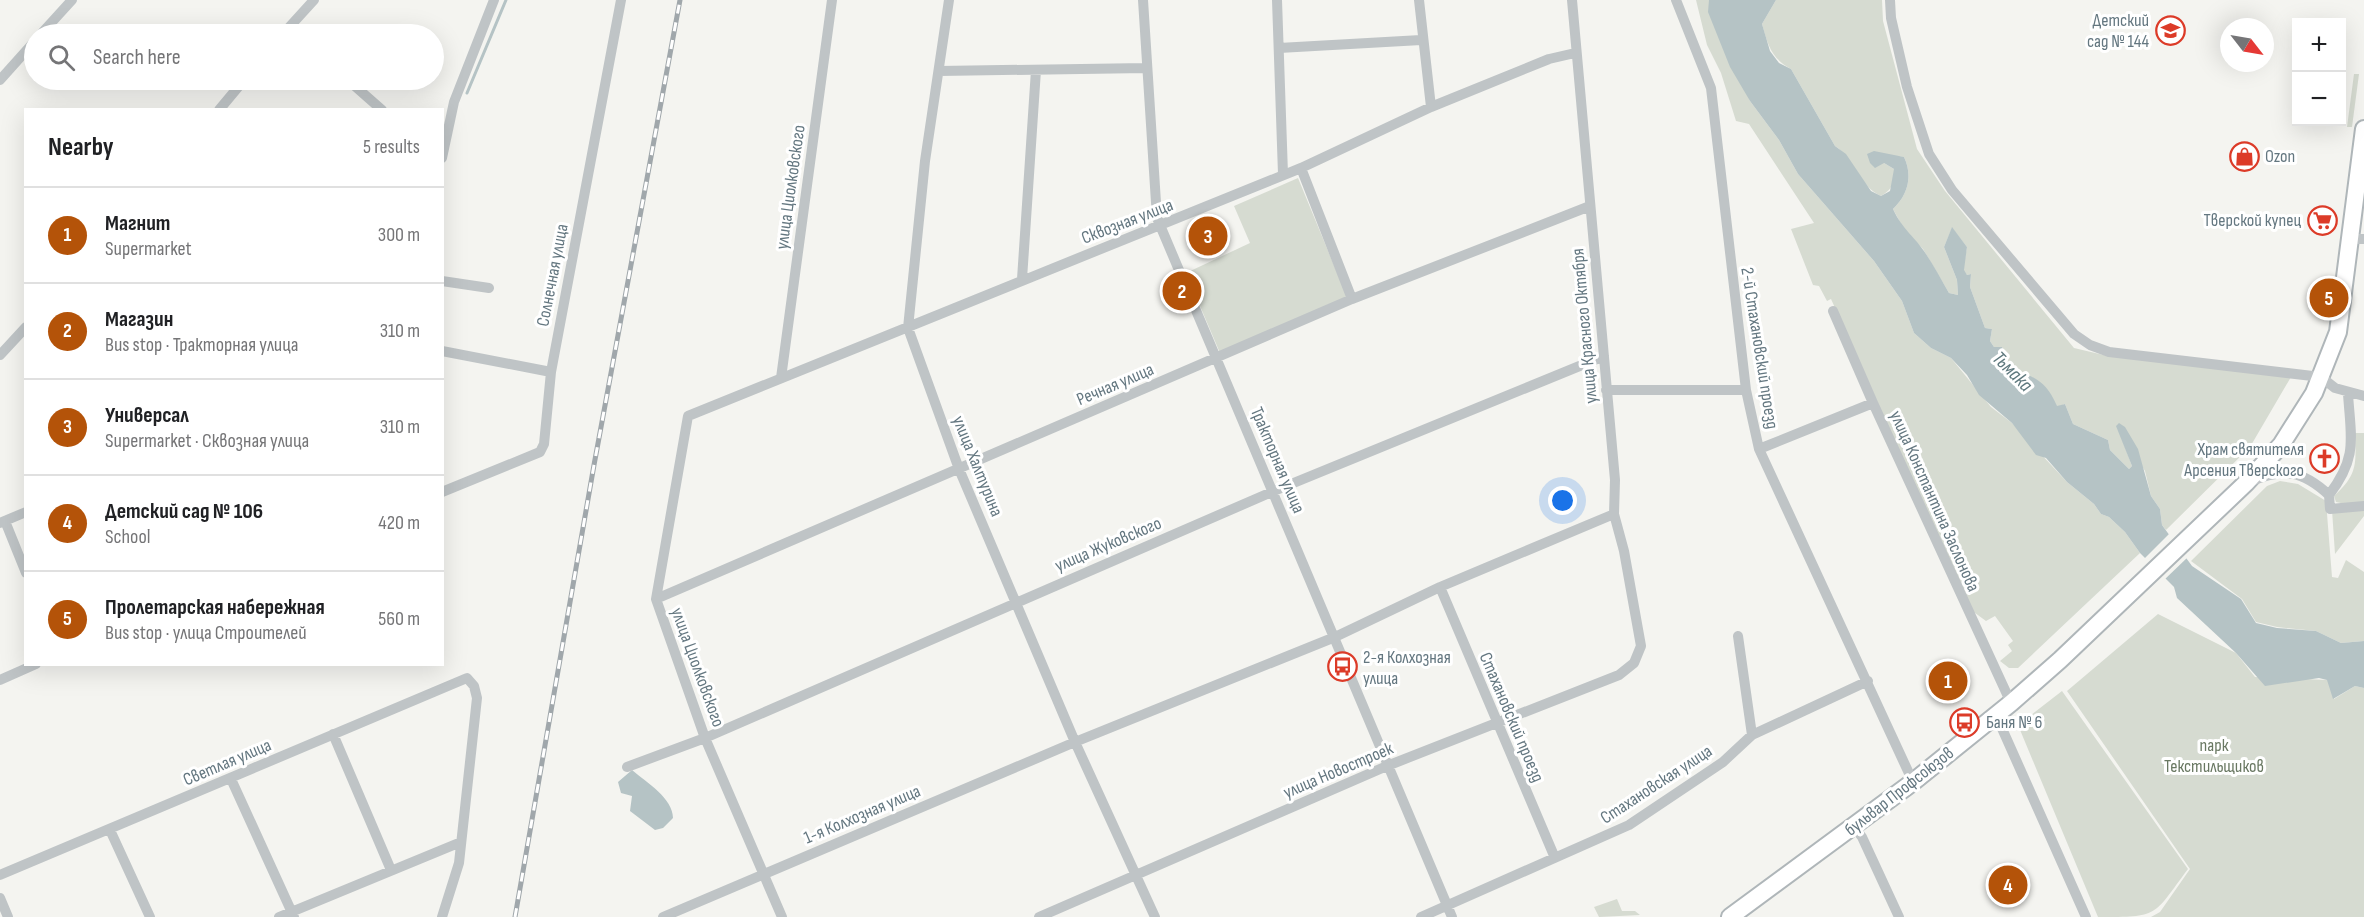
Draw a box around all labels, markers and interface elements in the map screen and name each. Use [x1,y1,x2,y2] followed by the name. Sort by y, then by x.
[2087,10,2149,52] place label: Детский сад № 144
[2154,14,2186,46] school or university icon: Детский сад № 144
[2220,18,2274,72] north arrow
[2292,18,2346,126] map controls
[2292,18,2346,72] button: +
[24,24,444,90] search box
[45,41,78,74] icon: search
[93,44,180,71] text: Search here
[2292,72,2346,126] button: −
[771,124,810,251] street label: улица Циолковского
[48,132,114,163] text: Nearby
[363,135,420,159] text: 5 results
[2228,140,2260,172] shop icon: Ozon
[2265,146,2295,167] place label: Ozon
[1078,194,1176,249] street label: Сквозная улица
[2306,204,2338,236] supermarket icon: Тверской купец
[105,210,170,237] text: Магнит
[2204,210,2301,231] place label: Тверской купец
[1188,214,1228,258] pin: 3
[532,222,573,328] street label: Солнечная улица
[64,223,71,247] text: 1
[378,223,420,247] text: 300 m
[105,237,192,261] text: Supermarket
[1567,247,1602,404] street label: улица Красного Октября
[1736,266,1783,430] street label: 2-й Стахановский проезд
[1162,268,1202,314] pin: 2
[2310,276,2348,320] pin: 5
[105,306,173,333] text: Магазин
[63,319,72,343] text: 2
[380,319,420,343] text: 310 m
[105,333,298,357] text: Bus stop · Тракторная улица
[1987,347,2037,397] water label: Тьмака
[1074,359,1157,410] street label: Речная улица
[105,402,189,429] text: Универсал
[1246,404,1309,516] street label: Тракторная улица
[1885,408,1984,595] street label: улица Константина Заслонова
[948,413,1007,520] street label: улица Халтурина
[63,415,72,439] text: 3
[380,415,420,439] text: 310 m
[105,429,309,453] text: Supermarket · Сквозная улица
[2183,439,2304,481] place label: Храм святителя Арсения Тверского
[2309,443,2341,475] church icon: Храм святителя Арсения Тверского
[1548,486,1577,515] your location
[105,498,263,525] text: Детский сад № 106
[63,511,72,535] text: 4
[378,511,420,535] text: 420 m
[1052,513,1165,576] street label: улица Жуковского
[105,525,150,549] text: School
[105,594,325,621] text: Пролетарская набережная
[666,605,729,730] street label: улица Циолковского
[63,607,72,631] text: 5
[378,607,420,631] text: 560 m
[105,621,307,645] text: Bus stop · улица Строителей
[1363,647,1451,689] place label: 2-я Колхозная улица
[1475,649,1548,785] street label: Стахановский проезд
[1326,651,1358,683] bus stop icon: 2-я Колхозная улица
[1928,658,1968,704] pin: 1
[1949,706,1981,738] bus stop icon: Баня № 6
[1986,712,2043,733] place label: Баня № 6
[180,734,274,790] street label: Светлая улица
[2164,735,2264,777] park label: парк Текстильщиков
[1280,738,1396,803] street label: улица Новостроек
[1596,740,1716,828] street label: Стахановская улица
[1841,742,1958,840] street label: бульвар Профсоюзов
[801,780,924,848] street label: 1-я Колхозная улица
[1988,862,2028,908] pin: 4

